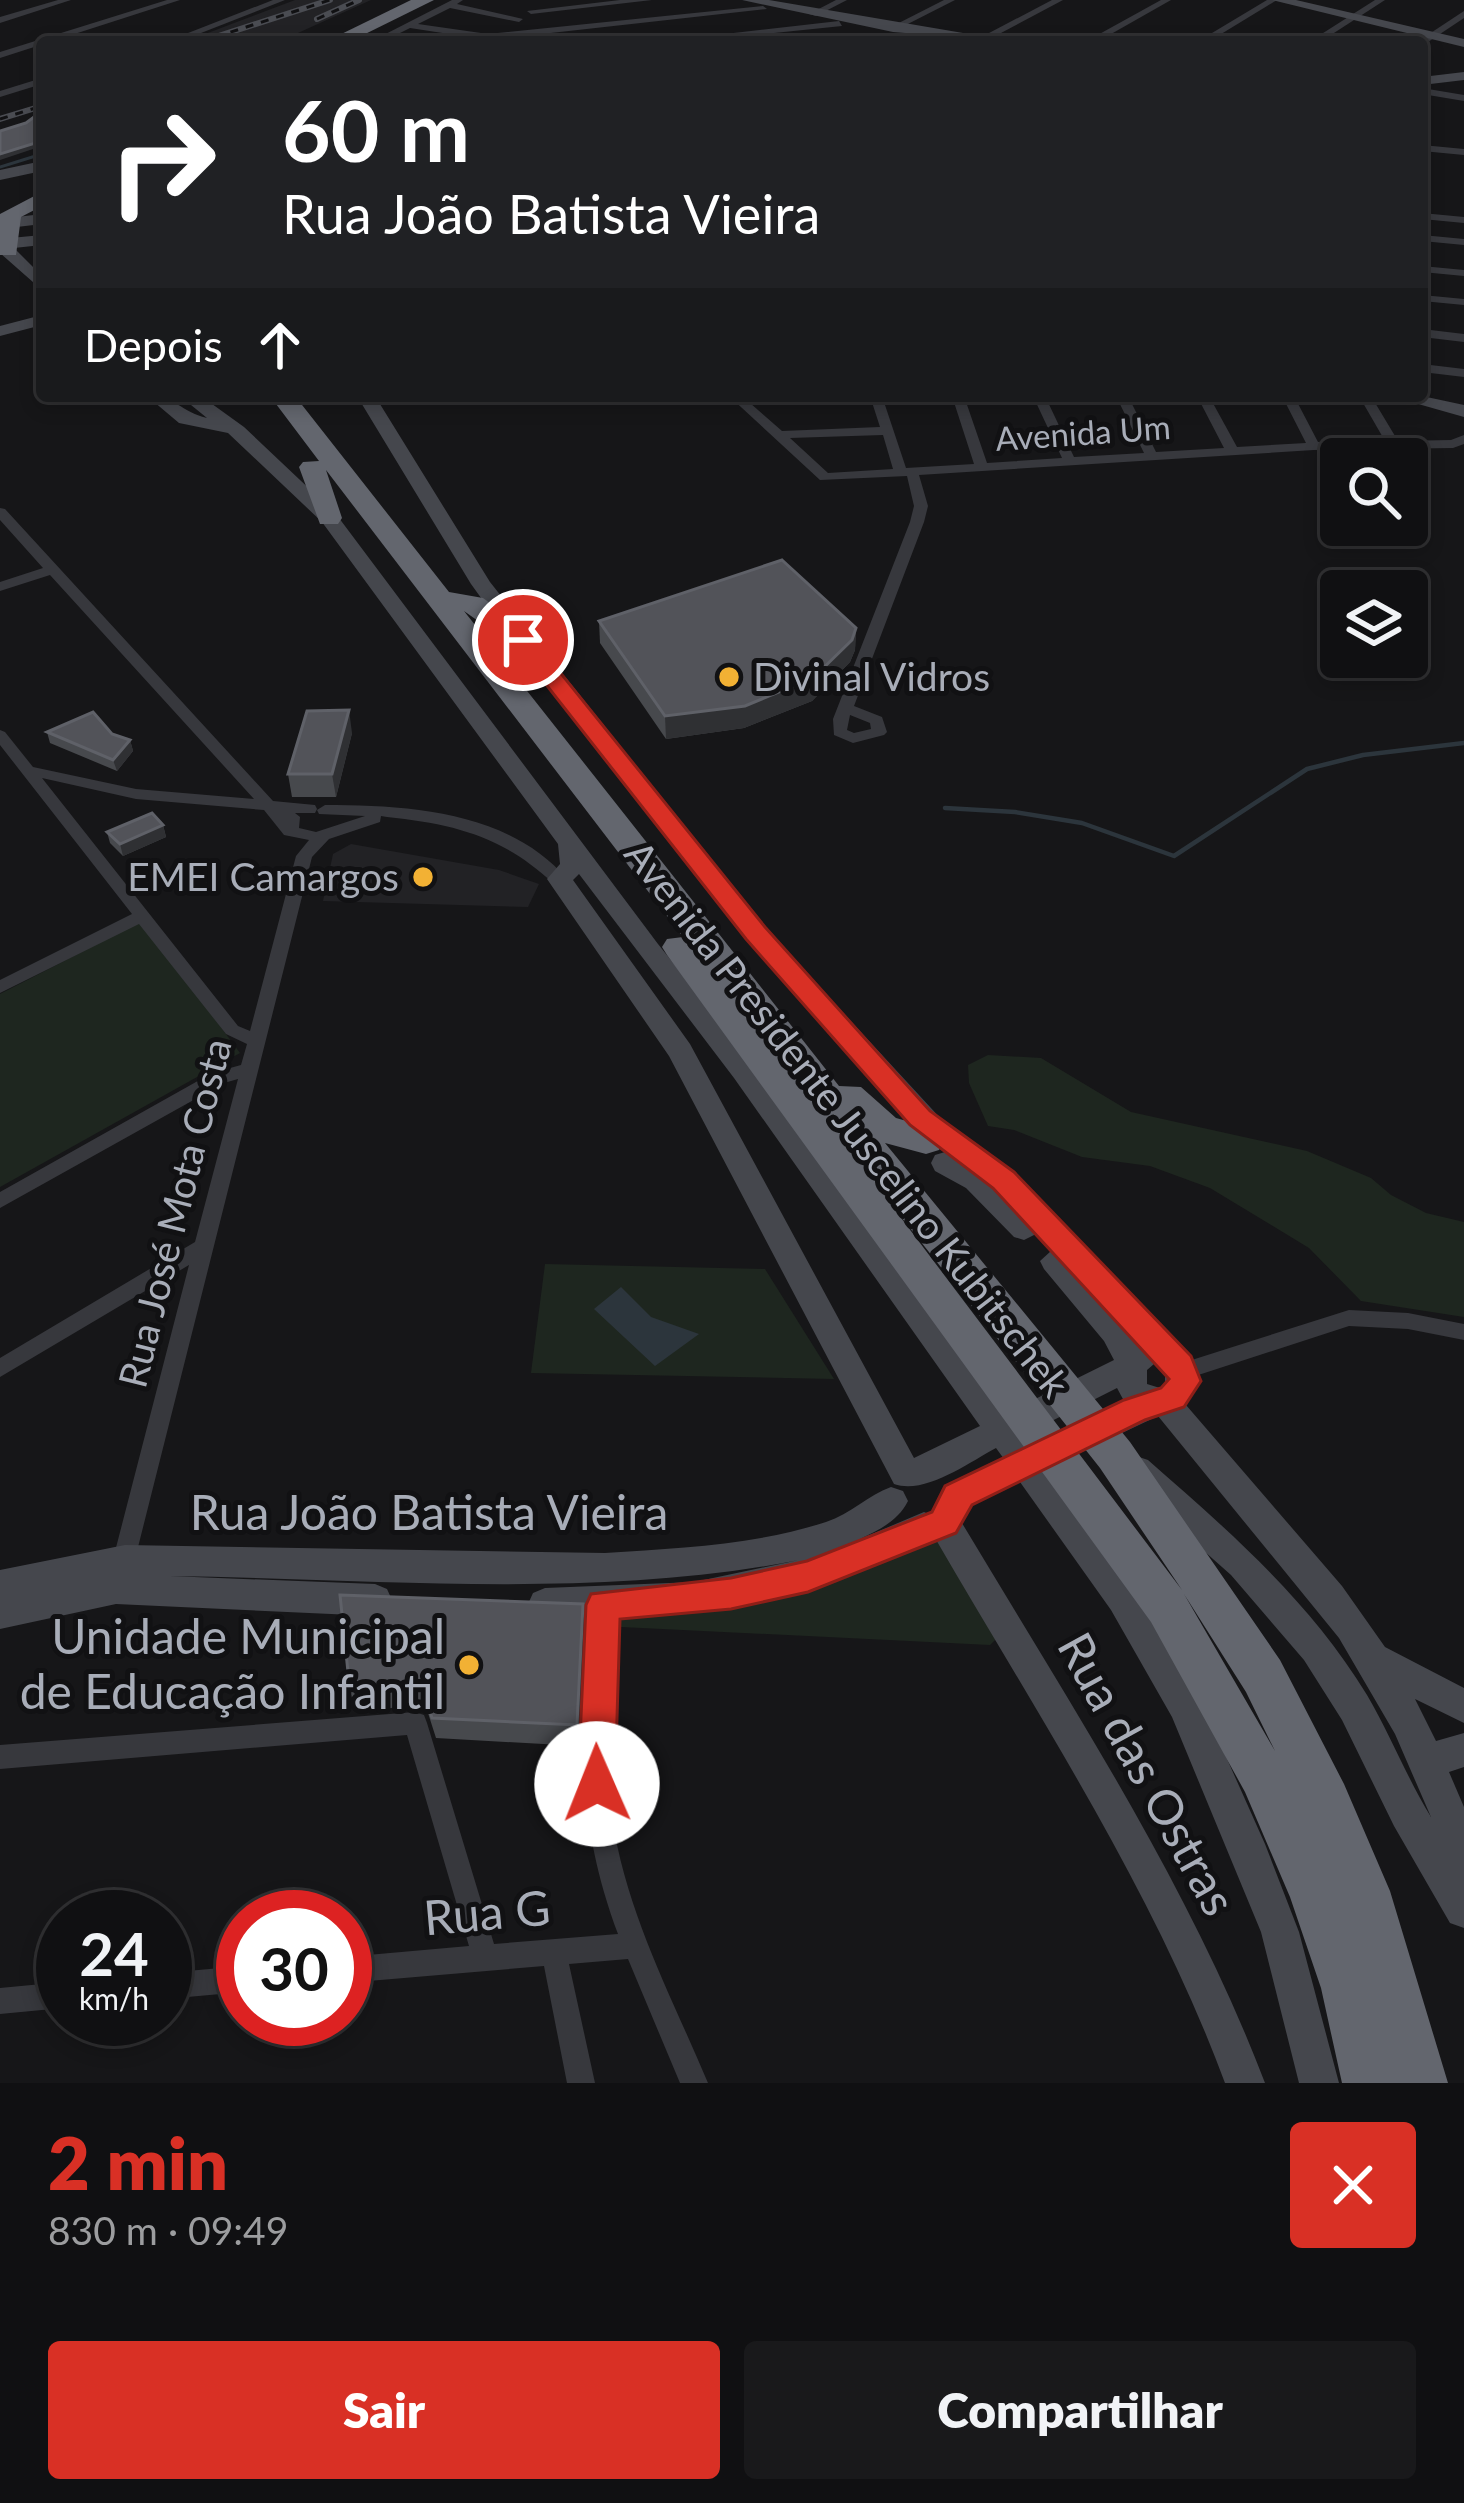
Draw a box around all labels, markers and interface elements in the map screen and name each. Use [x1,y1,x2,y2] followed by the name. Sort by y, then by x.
[282,79,470,180] text: 60 m
[84,84,240,240] icon: right
[282,181,820,246] text: Rua João Batista Vieira
[247,312,313,378] icon: ahead
[84,318,223,372] text: Depois
[994,406,1172,458] street label: Avenida Um
[1320,438,1428,678] map controls
[1320,438,1428,546] button: search
[1320,570,1428,678] button: layers
[472,589,574,691] pin
[490,607,556,673] icon: arrive
[753,653,990,699] place label: Divinal Vidros
[716,664,742,690] marker: Divinal Vidros
[616,831,1079,1406] street label: Avenida Presidente Juscelino Kubitschek
[127,853,399,899] place label: EMEI Camargos
[410,864,436,890] marker: EMEI Camargos
[108,1034,240,1392] street label: Rua José Mota Costa
[190,1483,668,1540] street label: Rua João Batista Vieira
[20,1607,445,1719] place label: Unidade Municipal de Educação Infantil
[1047,1622,1249,1924] street label: Rua das Ostras
[456,1652,482,1678] marker: Unidade Municipal de Educação Infantil
[534,1721,660,1847] position arrow
[421,1878,553,1945] street label: Rua G
[216,1890,372,2046] speed limit sign: 30
[79,1917,149,1989] text: 24
[79,1980,149,2016] text: km/h
[48,2119,228,2205] text: 2 min
[1290,2122,1416,2248] button: close
[48,2207,288,2253] text: 830 m · 09:49
[48,2341,720,2479] button: Sair
[744,2341,1416,2479] button: Compartilhar

